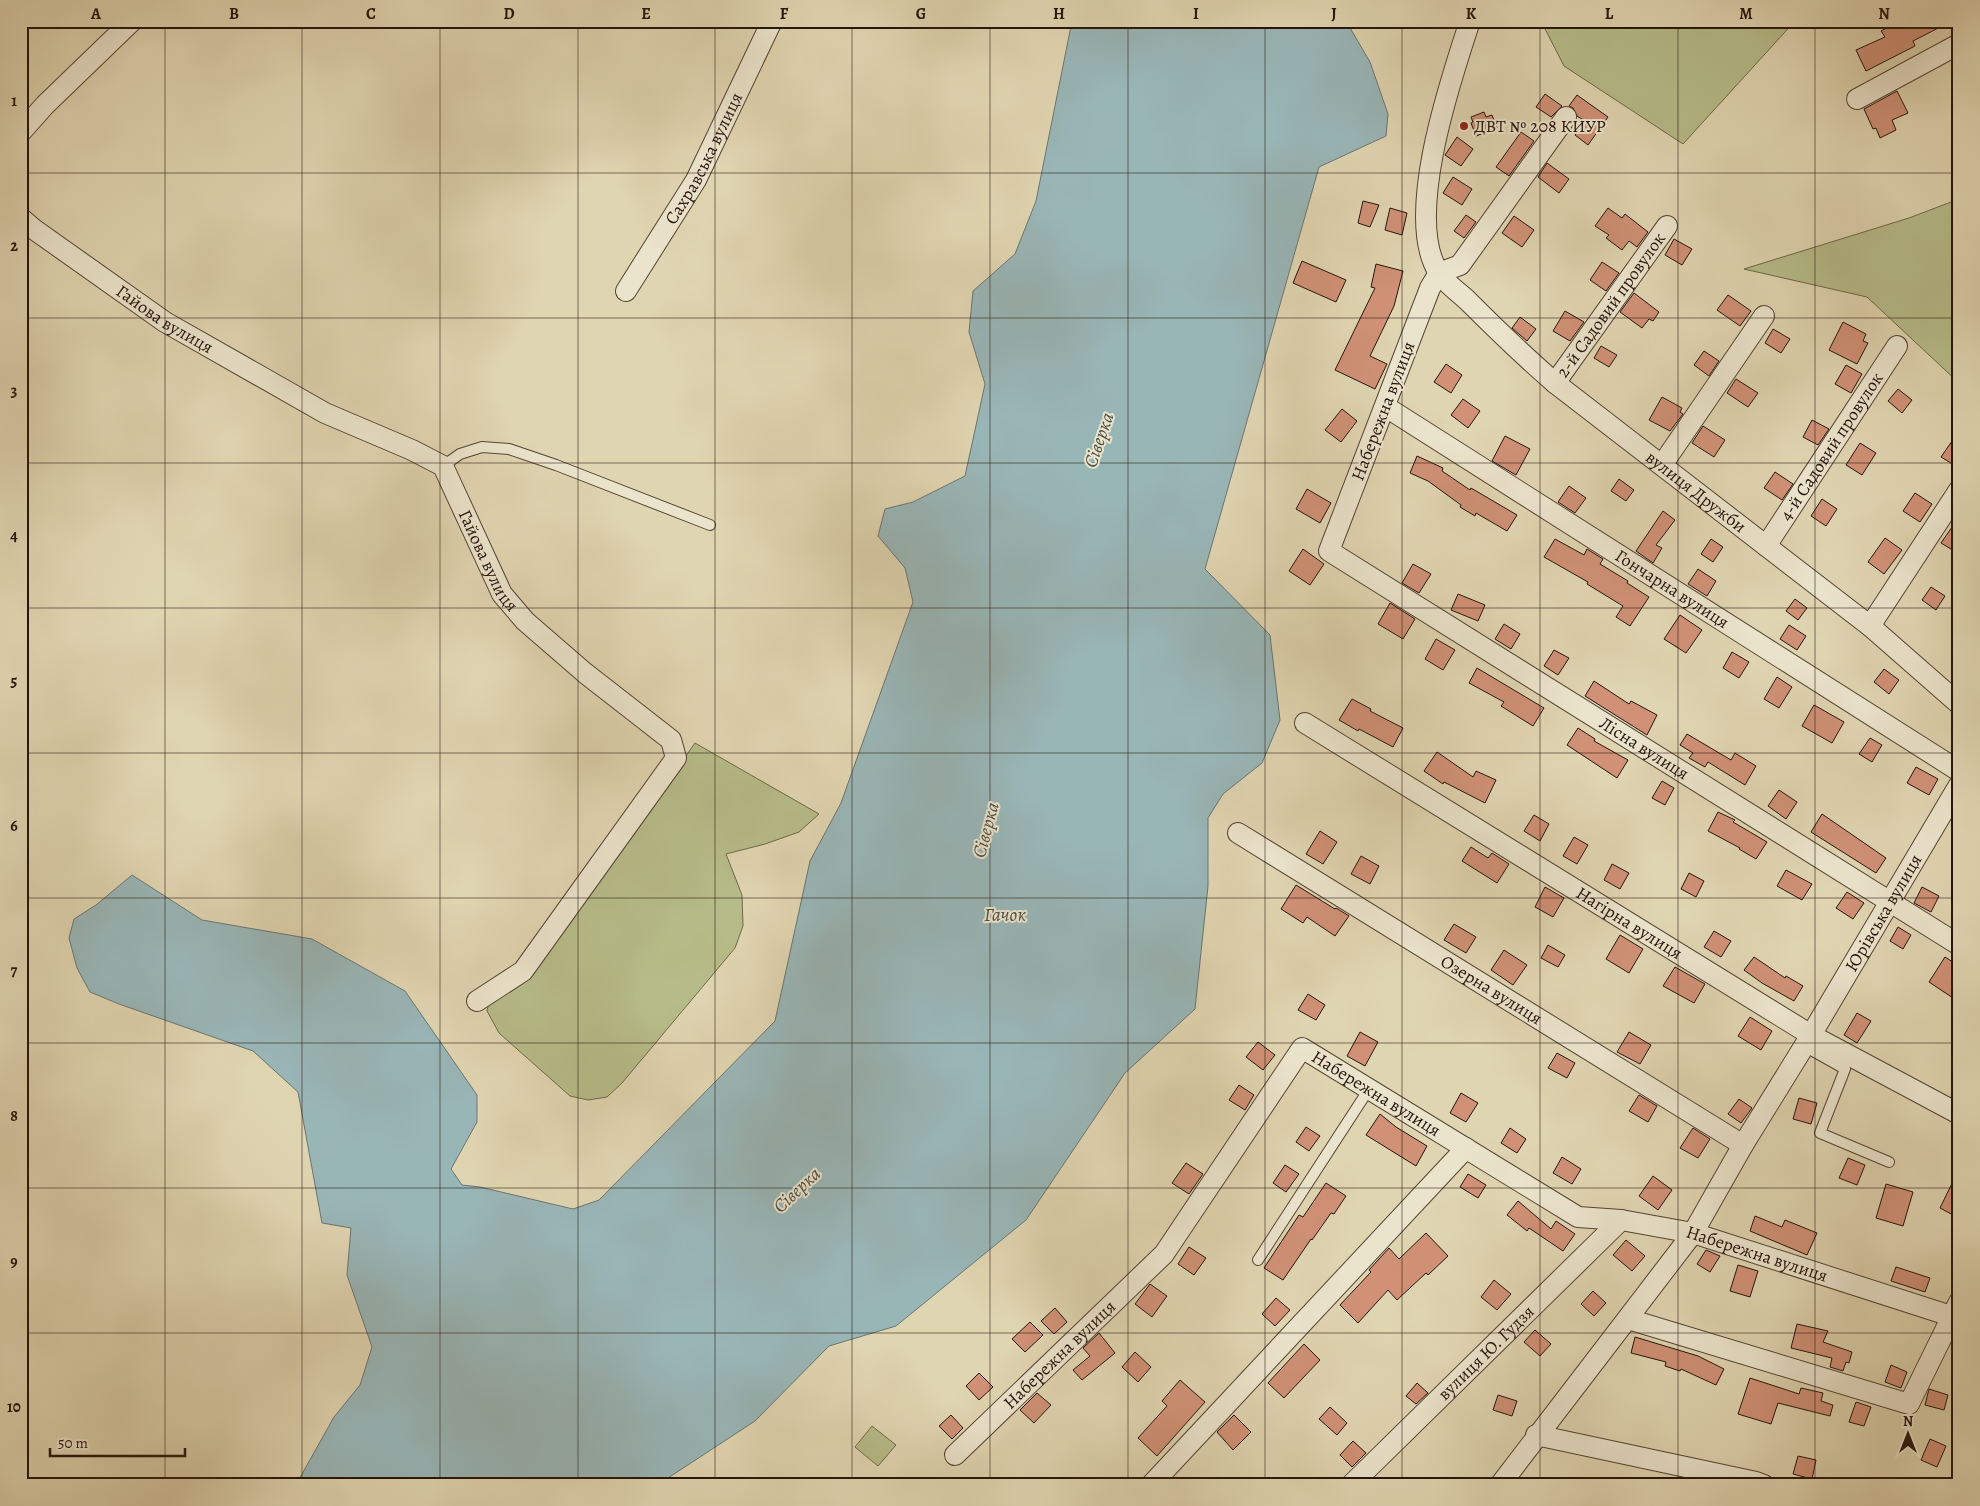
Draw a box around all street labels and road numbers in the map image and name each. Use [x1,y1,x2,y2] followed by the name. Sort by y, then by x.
[659,88,748,229] street label: Сахравська вулиця
[1551,227,1671,382] street label: 2-й Садовий провулок
[111,279,218,359] street label: Гайова вулиця
[1345,338,1421,484] street label: Набережна вулиця
[1774,368,1889,525] street label: 4-й Садовий провулок
[1641,445,1751,538] street label: вулиця Дружби
[453,506,524,617] street label: Гайова вулиця
[1610,544,1734,634] street label: Гончарна вулиця
[1595,711,1694,785] street label: Лісна вулиця
[1839,850,1927,976] street label: Юрівська вулиця
[1572,881,1687,965] street label: Нагірна вулиця
[1436,949,1547,1030] street label: Озерна вулиця
[1307,1045,1445,1142] street label: Набережна вулиця
[1683,1220,1831,1288] street label: Набережна вулиця
[998,1295,1121,1414] street label: Набережна вулиця
[1432,1300,1539,1406] street label: вулиця Ю. Гудзя

